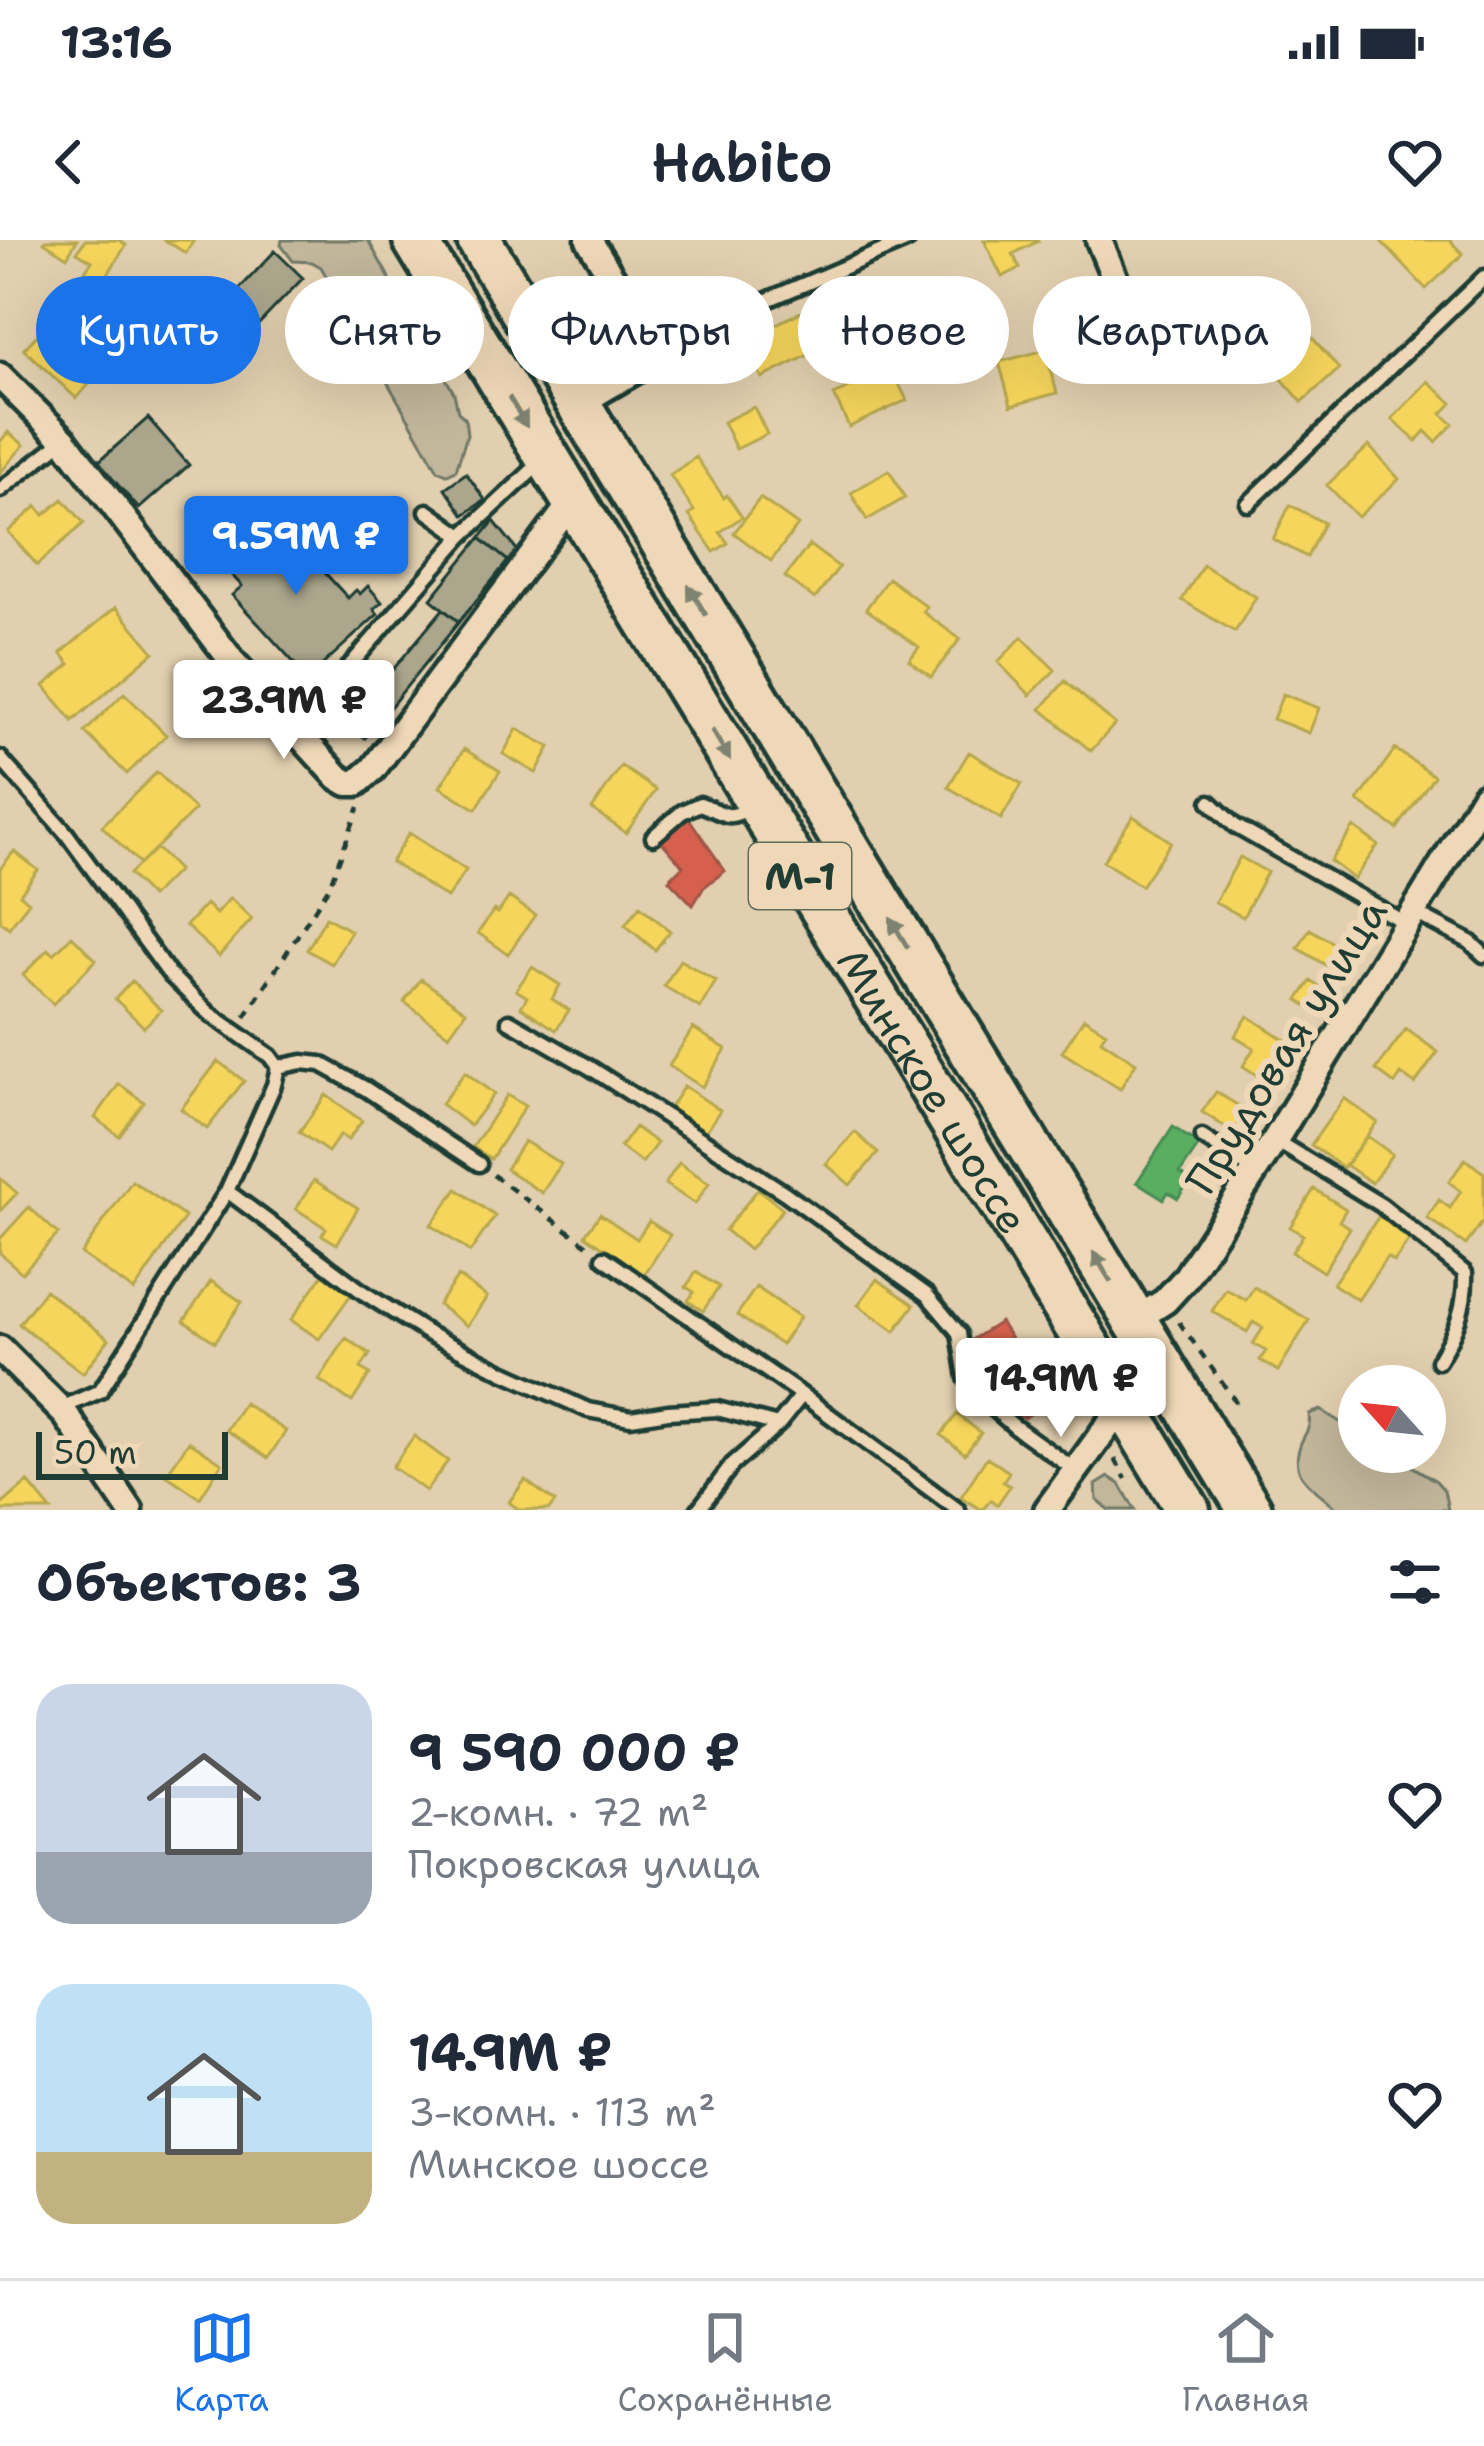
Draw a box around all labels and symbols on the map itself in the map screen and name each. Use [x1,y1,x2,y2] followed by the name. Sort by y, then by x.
[507,395,528,429] one-way arrow
[185,496,407,598] pin: 9.59M ₽
[687,583,708,617] one-way arrow
[173,660,395,762] pin: 23.9M ₽
[709,729,731,762] one-way arrow
[749,843,851,909] road number: М-1
[1172,887,1400,1205] street label: Прудовая улица
[889,916,910,950] one-way arrow
[824,937,1041,1244] street label: Минское шоссе
[1092,1250,1113,1284] one-way arrow
[950,1338,1172,1440] pin: 14.9M ₽
[1338,1365,1446,1473] north arrow
[36,1426,228,1479] scale bar

